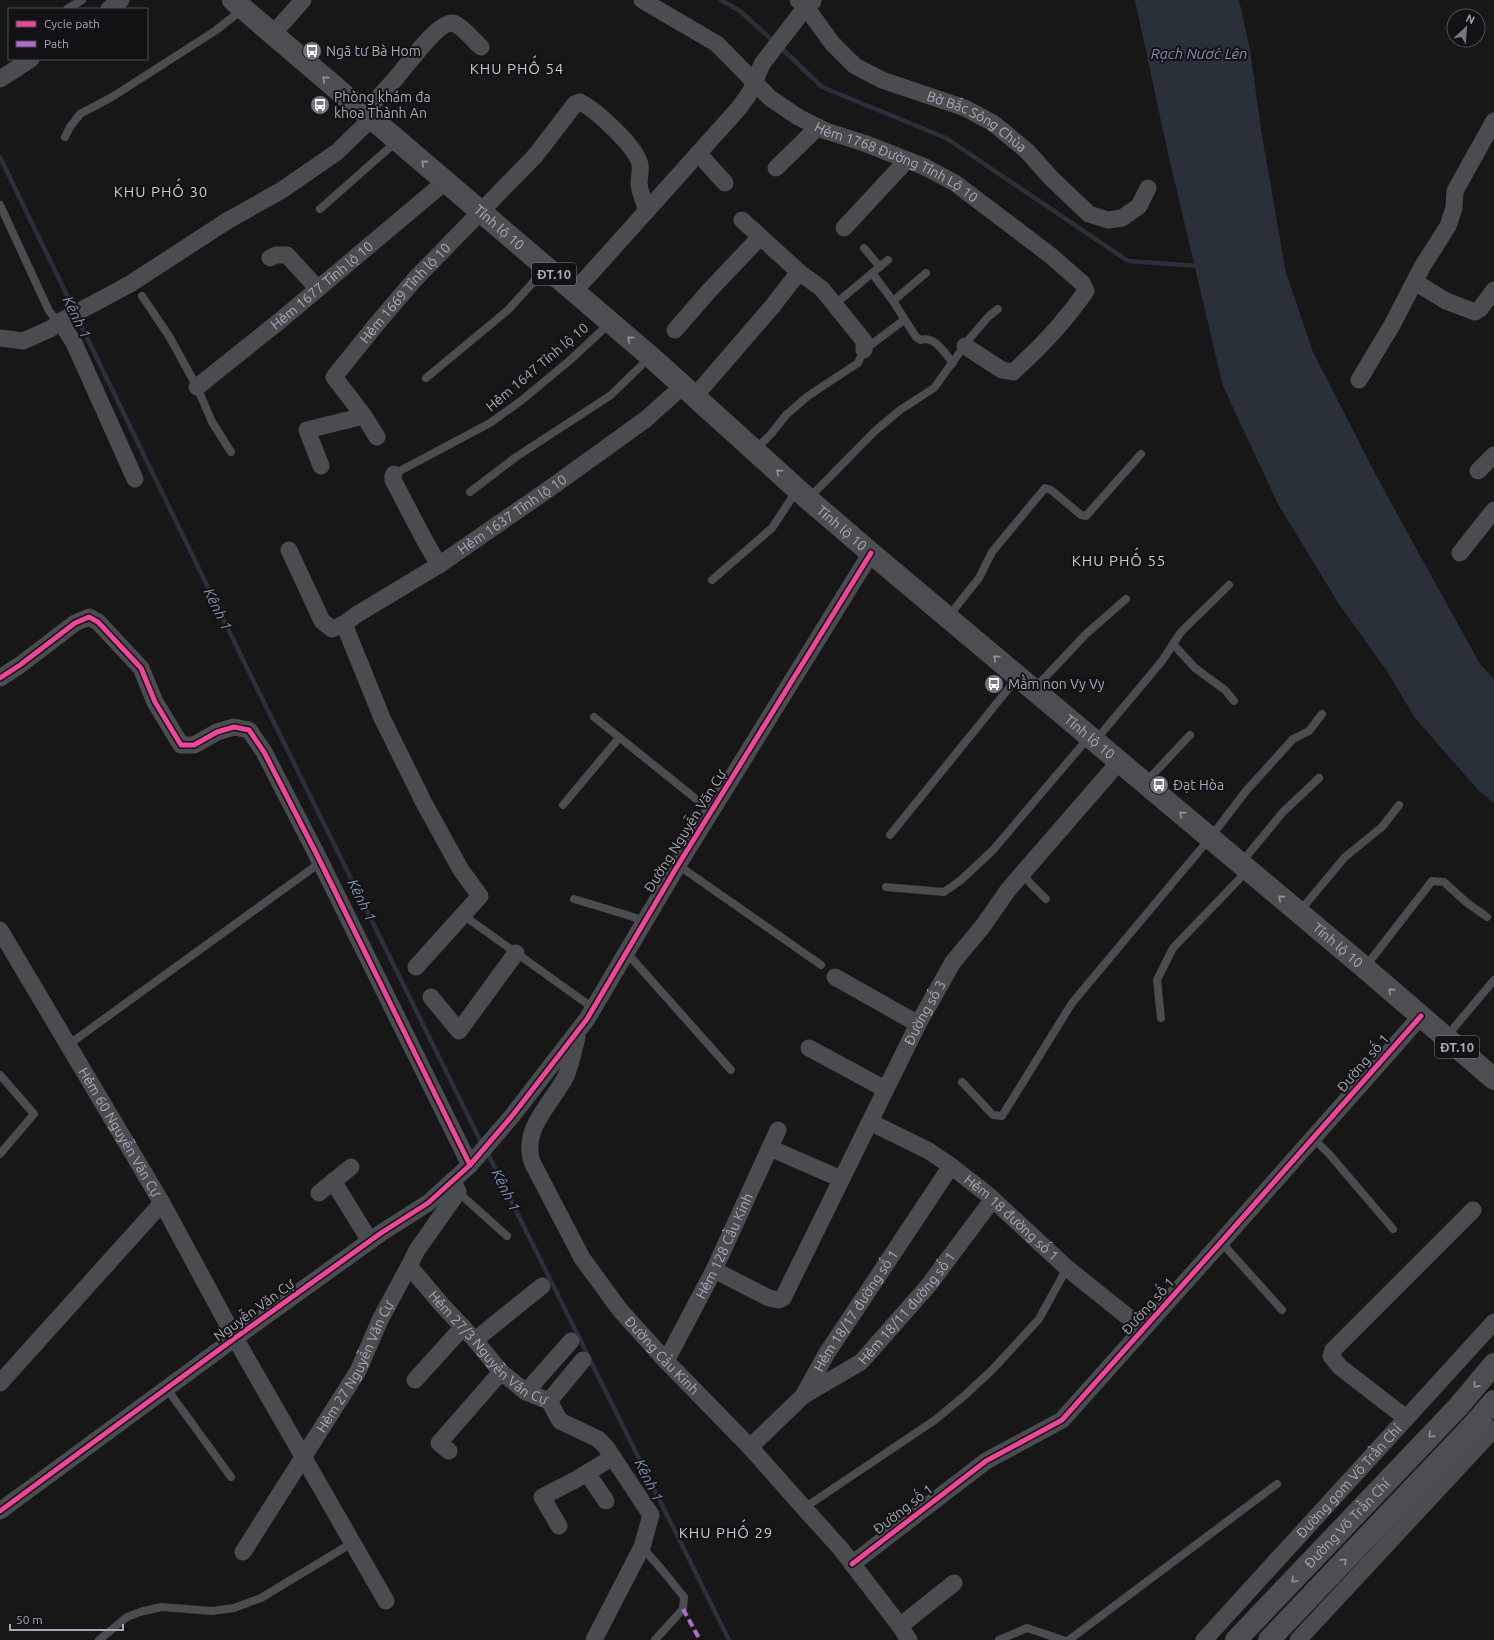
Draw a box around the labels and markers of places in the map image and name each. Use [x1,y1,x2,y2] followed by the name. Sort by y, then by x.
[301,40,323,62] bus stop icon: Ngã tư Bà Hom
[326,43,421,59] place label: Ngã tư Bà Hom
[334,89,431,121] place label: Phòng khám đa khoa Thành An
[309,94,331,116] bus stop icon: Phòng khám đa khoa Thành An
[983,673,1005,695] bus stop icon: Mầm non Vy Vy
[1008,674,1105,692] place label: Mầm non Vy Vy
[1148,774,1170,796] bus stop icon: Đạt Hòa
[1173,777,1224,793] place label: Đạt Hòa

